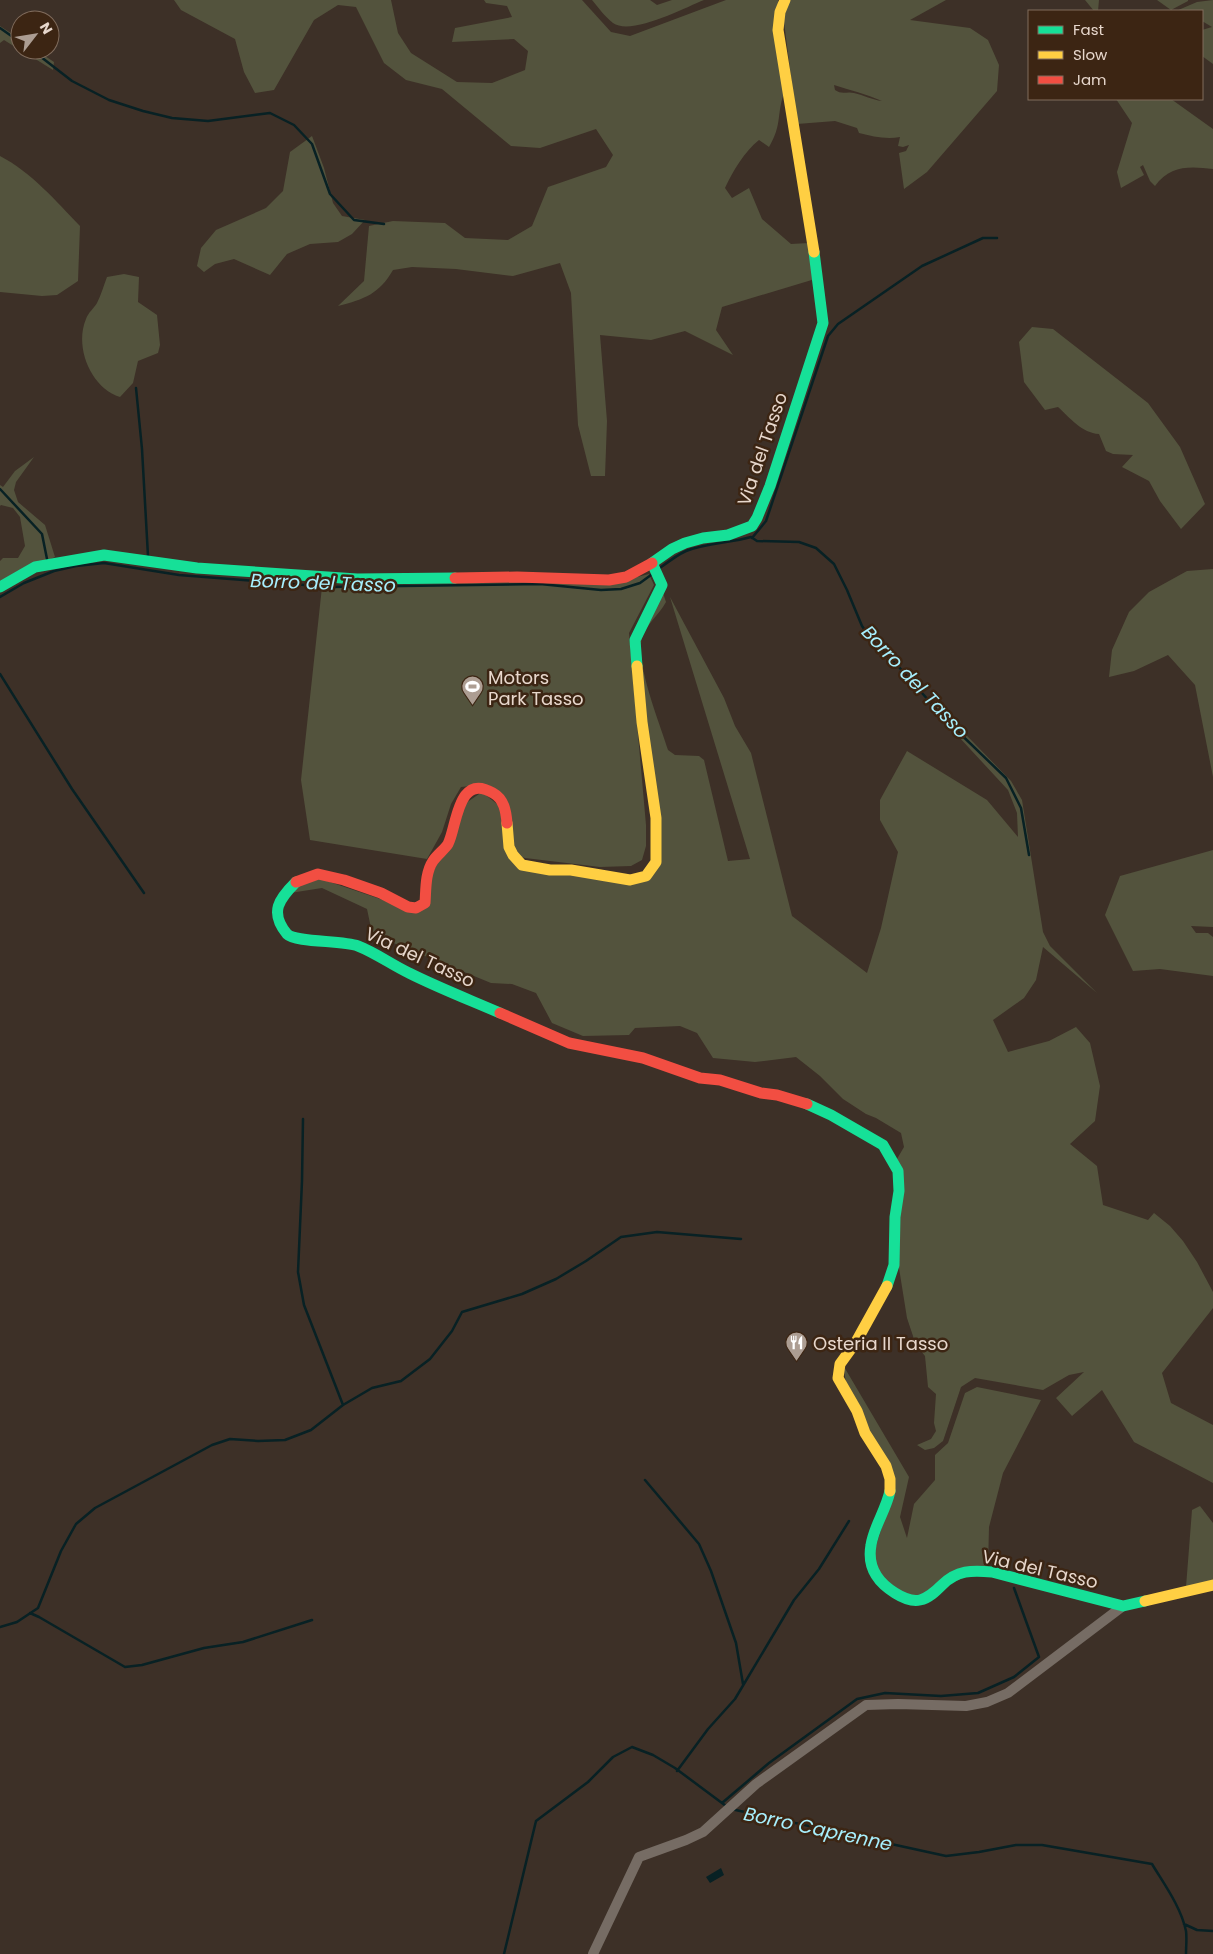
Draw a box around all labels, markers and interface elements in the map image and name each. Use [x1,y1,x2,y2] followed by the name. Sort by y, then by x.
[10,10,60,60] north arrow
[1028,10,1203,100] legend
[35,19,57,38] text: N
[1073,19,1104,40] text: Fast
[1073,44,1108,65] text: Slow
[1073,69,1107,90] text: Jam
[731,389,793,509] street label: Via del Tasso
[250,567,396,599] water label: Borro del Tasso
[855,619,975,745] water label: Borro del Tasso
[488,665,584,711] place label: Motors Park Tasso
[460,675,484,706] sports icon: Motors Park Tasso
[361,921,479,993] street label: Via del Tasso
[785,1331,809,1362] restaurant icon: Osteria Il Tasso
[813,1331,948,1356] place label: Osteria Il Tasso
[980,1544,1100,1594] street label: Via del Tasso
[741,1800,895,1858] water label: Borro Caprenne

